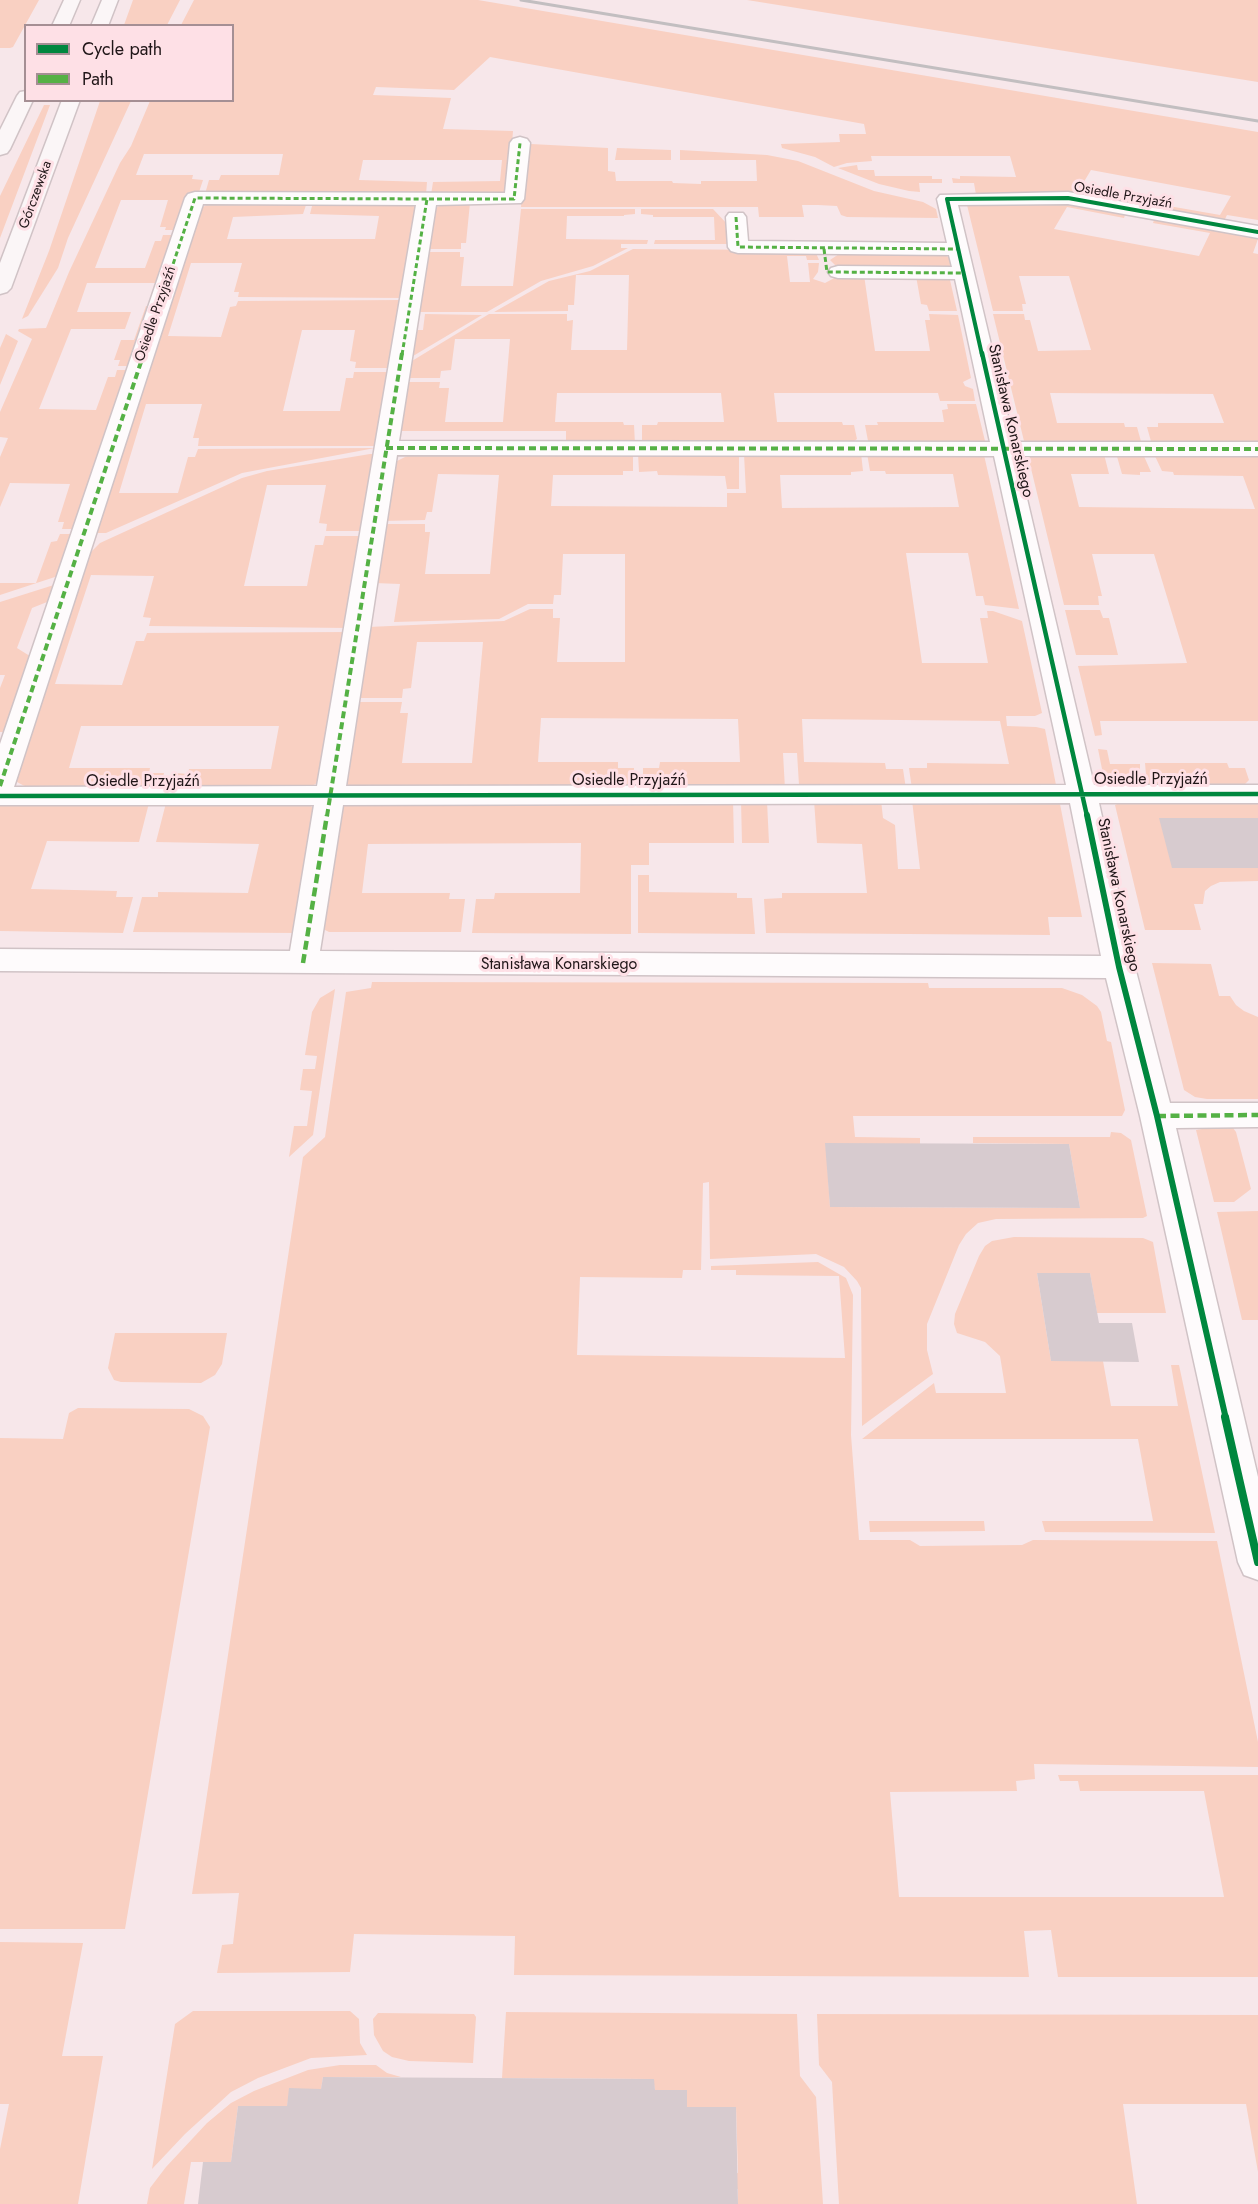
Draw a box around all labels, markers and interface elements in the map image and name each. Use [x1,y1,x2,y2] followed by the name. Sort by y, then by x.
[24,24,234,102] legend
[82,36,162,62] text: Cycle path
[82,66,114,92] text: Path
[16,159,56,231] street label: Górczewska
[1072,179,1174,213] street label: Osiedle Przyjaźń
[132,264,180,364] street label: Osiedle Przyjaźń
[983,343,1037,499] street label: Stanisława Konarskiego
[1094,770,1208,790] street label: Osiedle Przyjaźń
[572,771,686,791] street label: Osiedle Przyjaźń
[86,772,200,792] street label: Osiedle Przyjaźń
[1092,816,1144,974] street label: Stanisława Konarskiego
[481,955,637,975] street label: Stanisława Konarskiego

